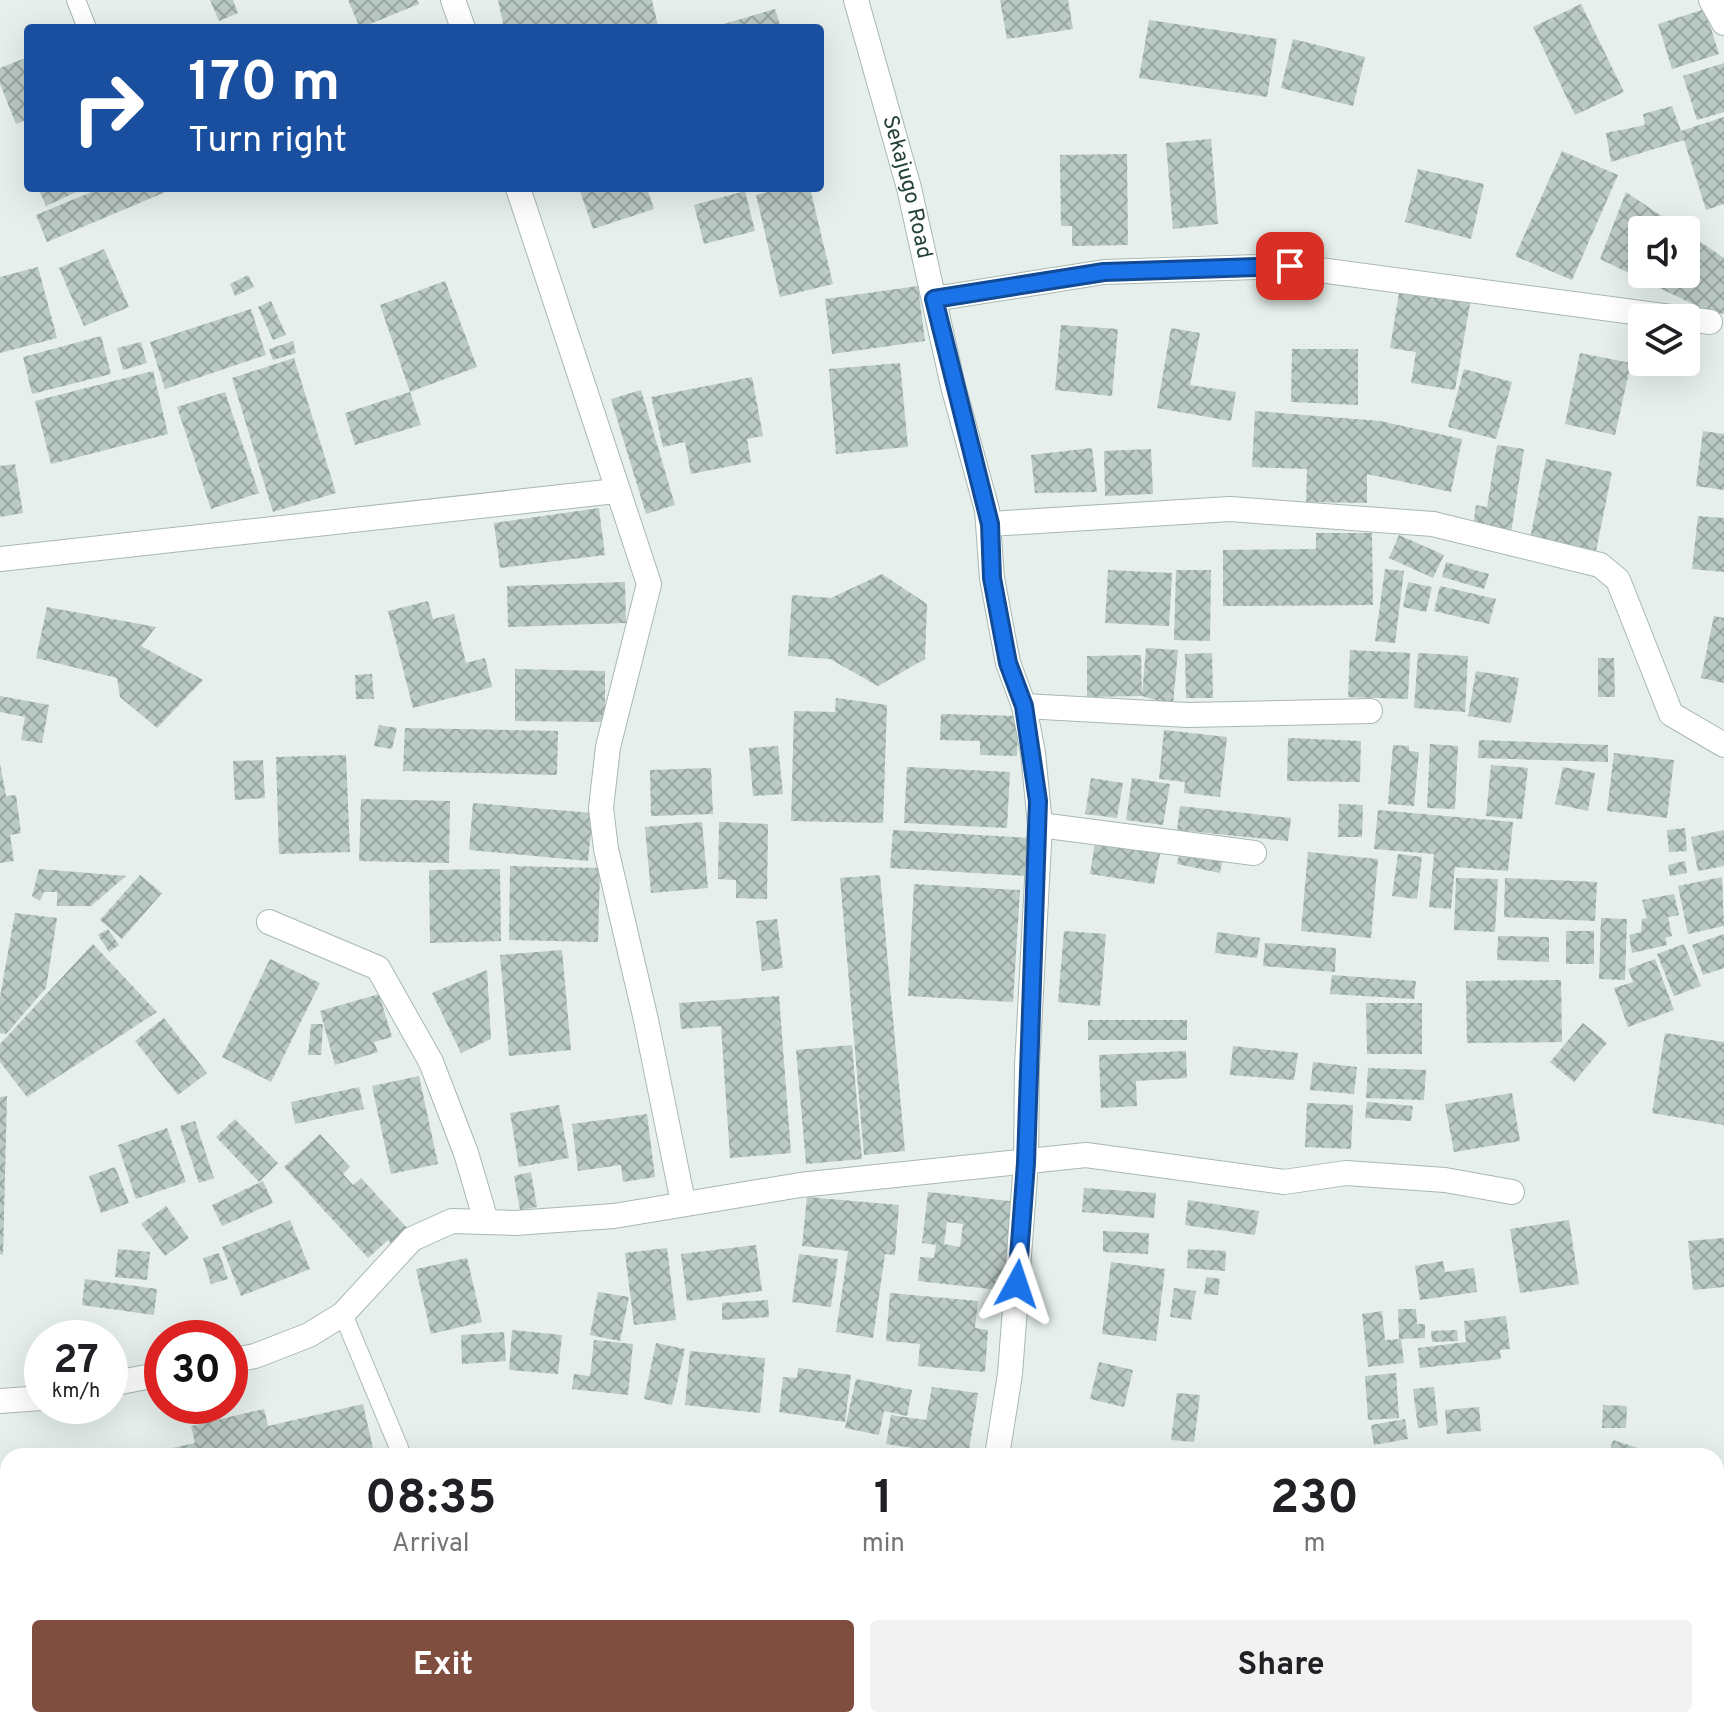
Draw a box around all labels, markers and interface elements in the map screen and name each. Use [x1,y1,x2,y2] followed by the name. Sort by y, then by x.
[188,50,340,120] text: 170 m
[56,56,160,160] icon: right
[876,113,938,261] street label: Sekajugo Road
[188,119,347,165] text: Turn right
[1628,216,1700,376] map controls
[1628,216,1700,288] button: sound
[1256,232,1324,300] pin
[1268,244,1312,288] icon: arrive
[1628,304,1700,376] button: layers
[975,1242,1059,1326] position arrow
[144,1320,248,1424] speed limit sign: 30
[53,1337,99,1387] text: 27
[52,1379,100,1405] text: km/h
[365,1470,497,1530] text: 08:35
[874,1470,893,1530] text: 1
[1270,1470,1359,1530] text: 230
[392,1528,470,1561] text: Arrival
[862,1528,905,1561] text: min
[1303,1528,1325,1561] text: m
[32,1620,854,1712] button: Exit
[870,1620,1692,1712] button: Share

